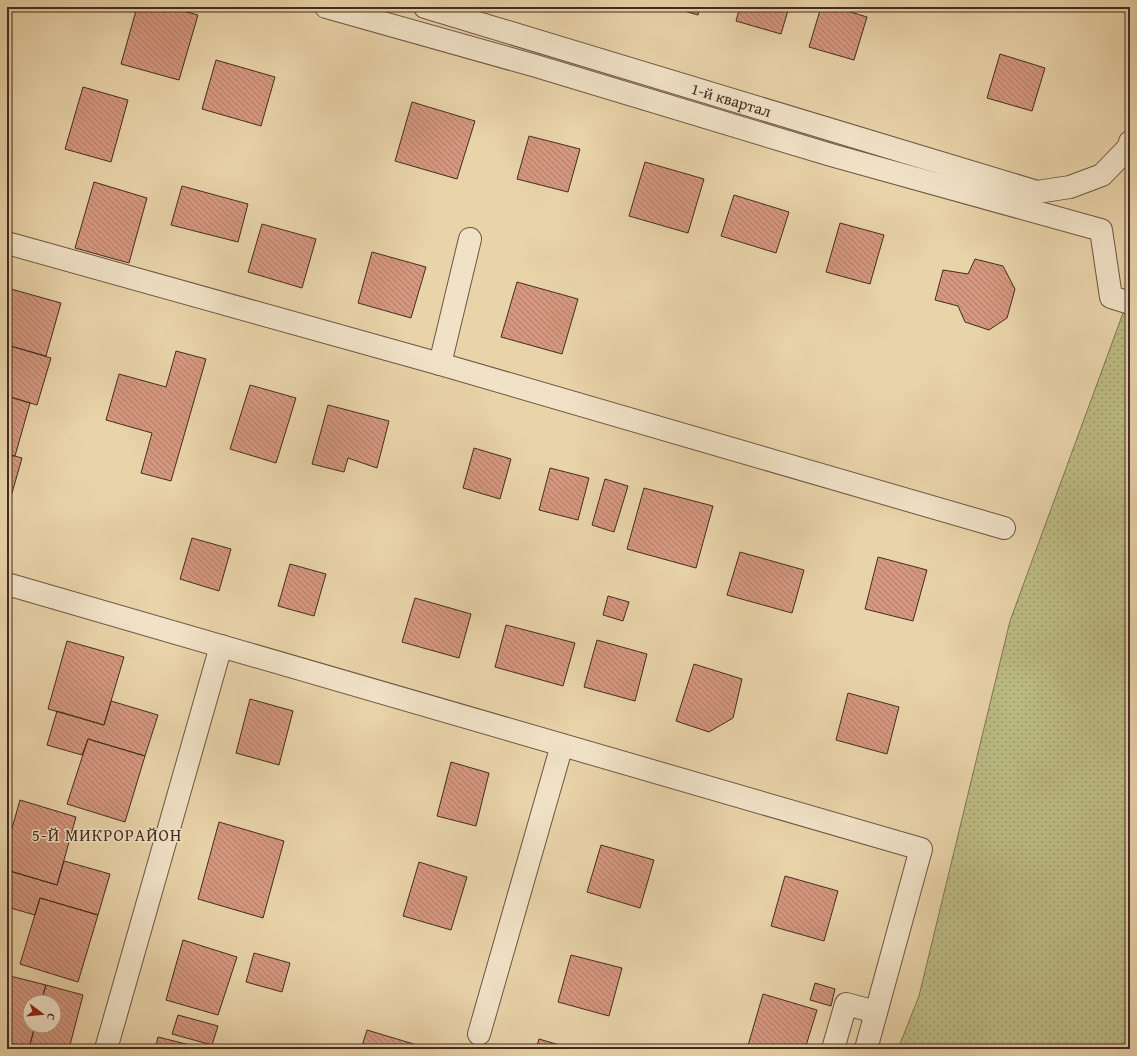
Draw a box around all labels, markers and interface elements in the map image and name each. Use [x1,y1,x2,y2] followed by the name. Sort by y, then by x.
[688,76,775,123] street label: 1-й квартал
[32,822,182,847] district label: 5-Й МИКРОРАЙОН
[22,994,62,1034] north arrow
[43,1012,60,1022] text: С

